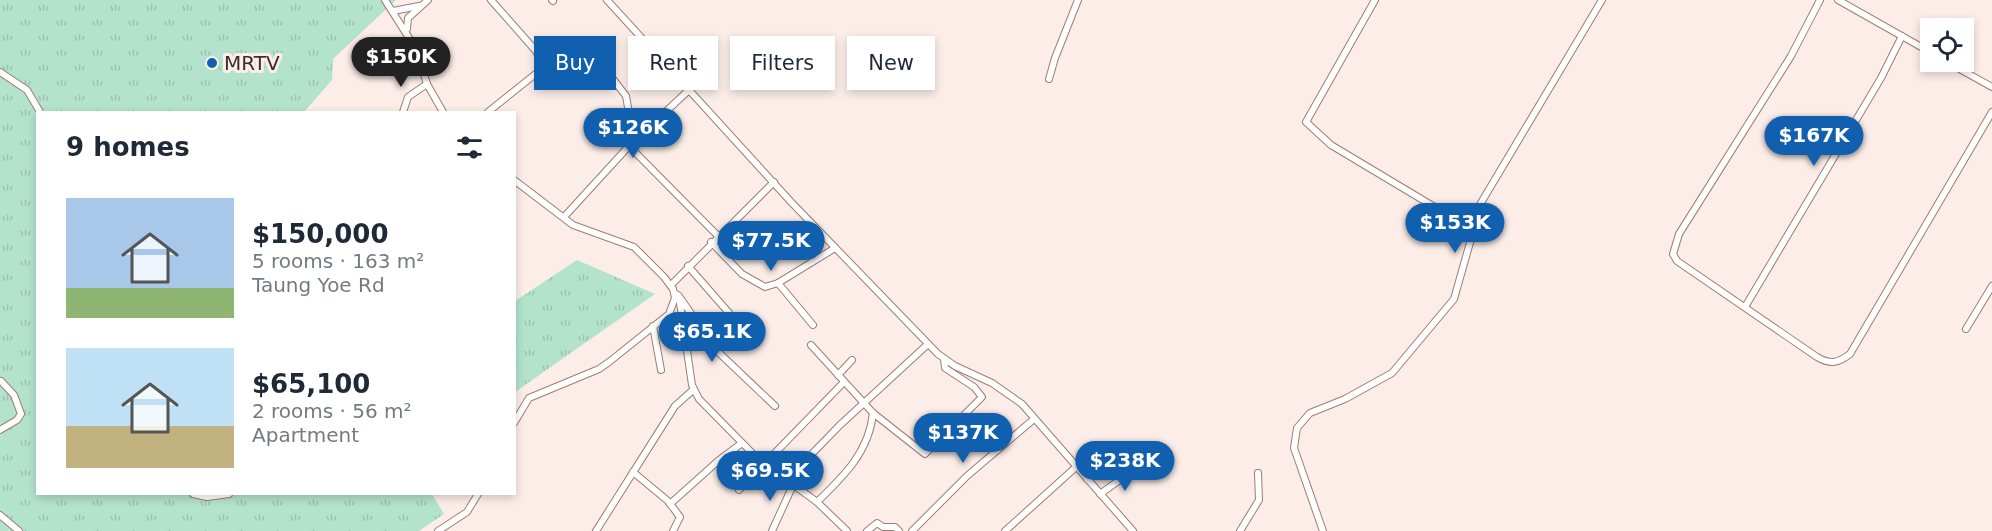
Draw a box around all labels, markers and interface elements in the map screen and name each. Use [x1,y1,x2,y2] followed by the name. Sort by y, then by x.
[1920,18,1974,72] map controls
[1920,18,1974,72] button: locate
[534,36,616,90] chip: Buy
[628,36,718,90] chip: Rent
[730,36,835,90] chip: Filters
[847,36,935,90] chip: New
[359,37,443,88] pin: $150K
[365,44,437,68] text: $150K
[224,51,280,75] place label: MRTV
[205,56,219,70] marker: MRTV
[591,108,675,159] pin: $126K
[597,115,669,139] text: $126K
[1772,116,1856,167] pin: $167K
[1778,123,1850,147] text: $167K
[453,131,486,164] icon: filters
[66,132,190,162] text: 9 homes
[1413,203,1497,254] pin: $153K
[1419,210,1491,234] text: $153K
[252,219,389,249] text: $150,000
[722,221,820,272] pin: $77.5K
[114,222,186,294] icon: home
[732,228,810,252] text: $77.5K
[252,249,424,273] text: 5 rooms · 163 m²
[252,273,385,297] text: Taung Yoe Rd
[663,312,761,363] pin: $65.1K
[673,319,751,343] text: $65.1K
[252,369,370,399] text: $65,100
[114,372,186,444] icon: home
[252,399,412,423] text: 2 rooms · 56 m²
[921,413,1005,464] pin: $137K
[927,420,999,444] text: $137K
[252,423,359,447] text: Apartment
[1083,441,1167,492] pin: $238K
[1089,448,1161,472] text: $238K
[721,451,819,502] pin: $69.5K
[731,458,809,482] text: $69.5K

